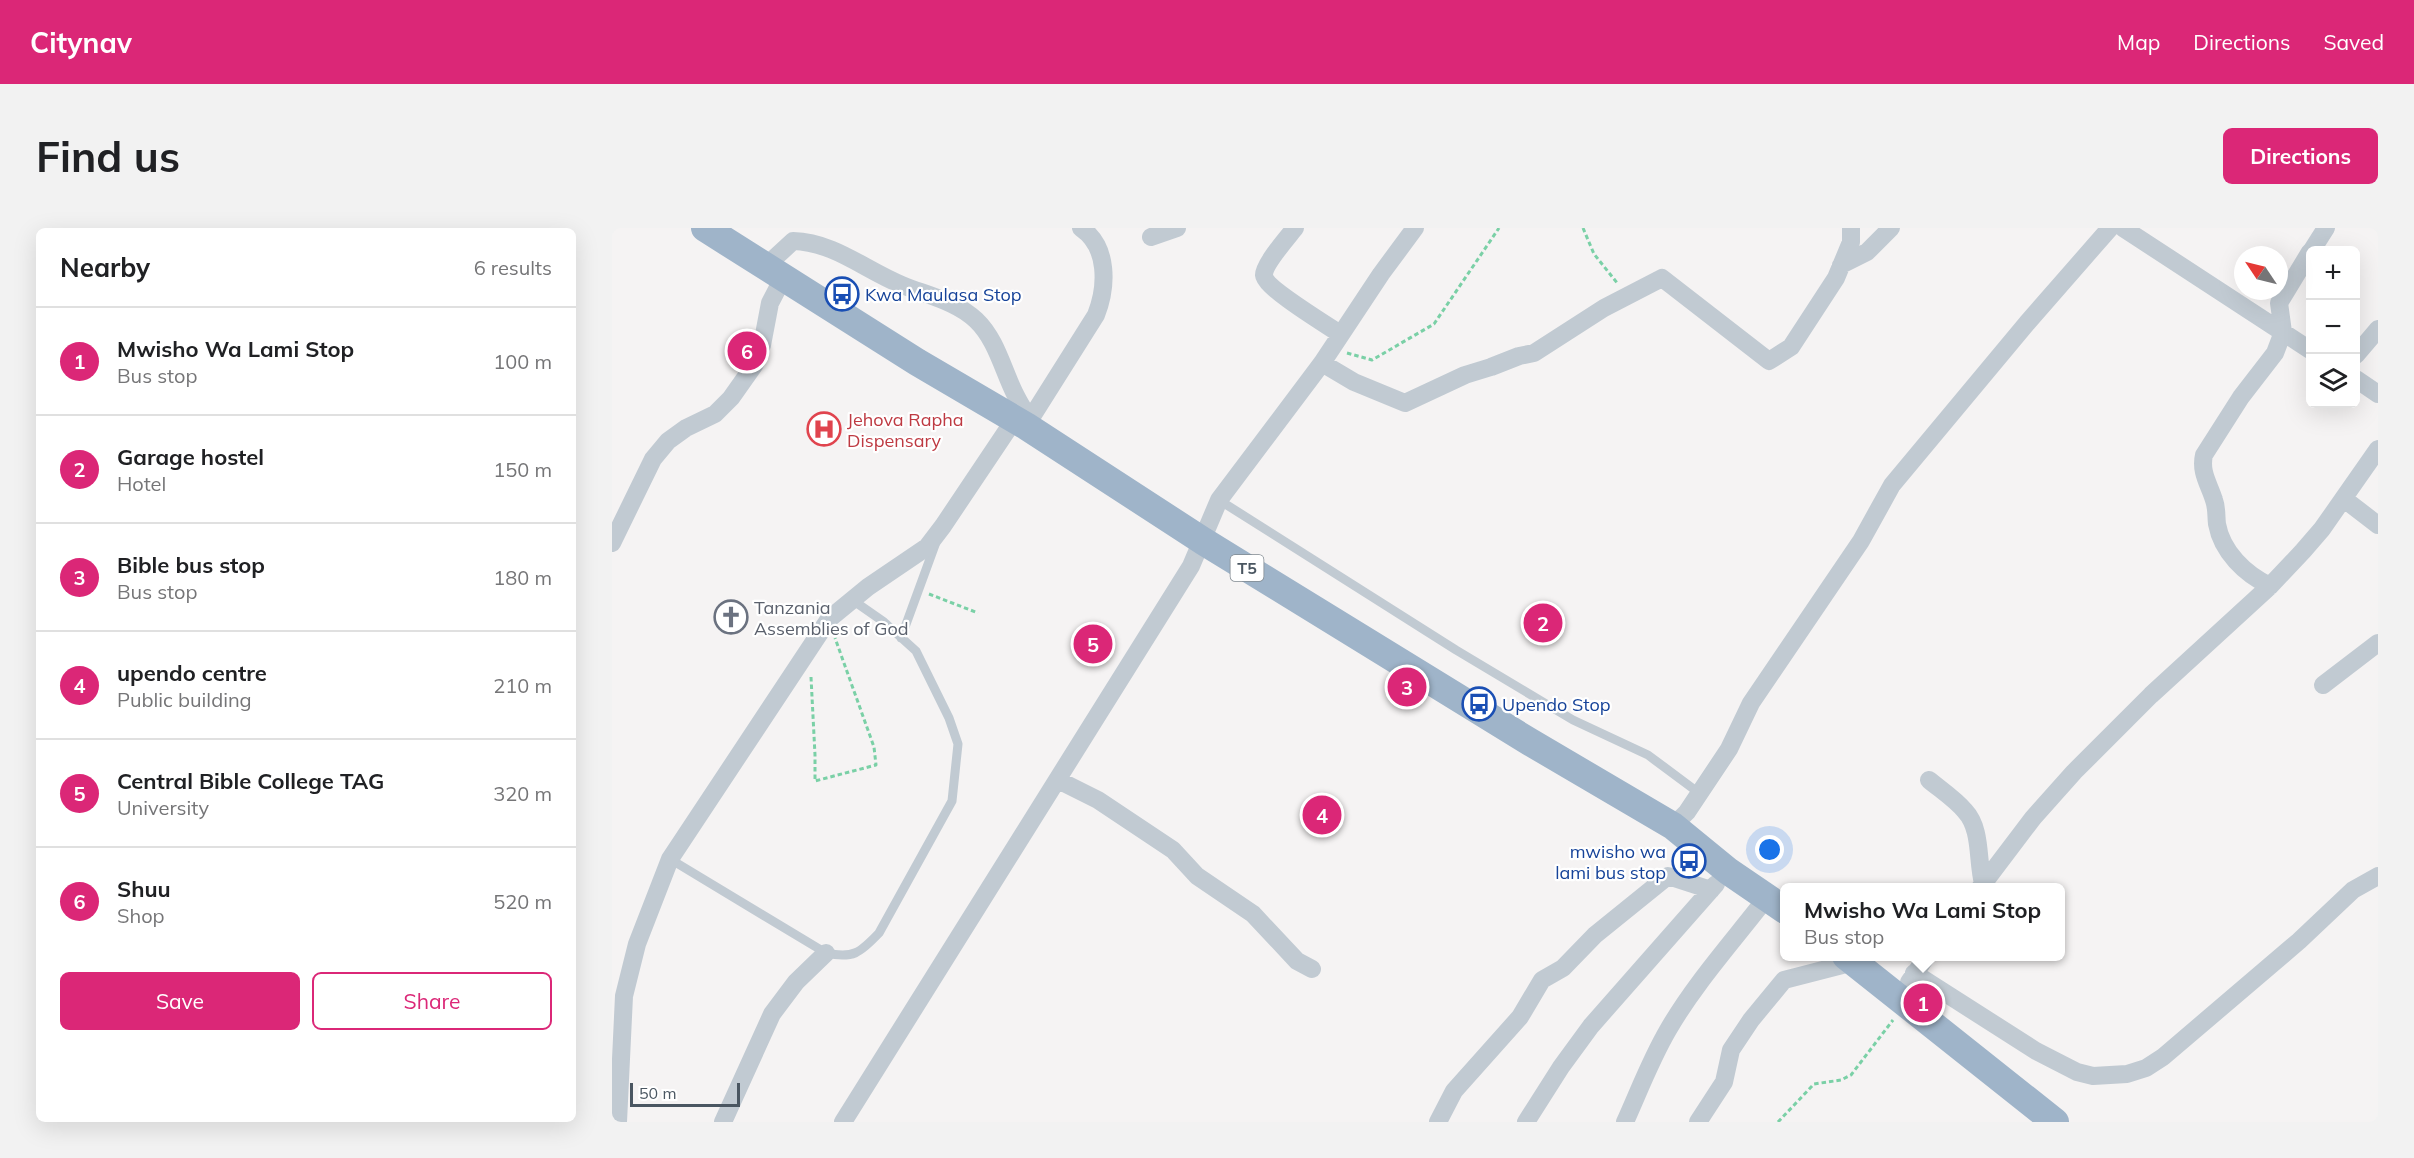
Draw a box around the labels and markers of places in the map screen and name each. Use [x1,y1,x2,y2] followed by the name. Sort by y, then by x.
[824,276,860,312] bus stop icon: Kwa Maulasa Stop
[865,283,1022,306] place label: Kwa Maulasa Stop
[728,328,766,374] pin: 6
[847,408,964,452] place label: Jehova Rapha Dispensary
[806,411,842,447] hospital icon: Jehova Rapha Dispensary
[754,596,909,640] place label: Tanzania Assemblies of God
[713,599,749,635] church icon: Tanzania Assemblies of God
[1524,600,1562,646] pin: 2
[1074,622,1112,666] pin: 5
[1388,664,1426,710] pin: 3
[1461,686,1497,722] bus stop icon: Upendo Stop
[1502,693,1611,716] place label: Upendo Stop
[1302,792,1342,838] pin: 4
[1555,840,1666,884] place label: mwisho wa lami bus stop
[1671,843,1707,879] bus stop icon: mwisho wa lami bus stop
[1904,980,1942,1026] pin: 1

